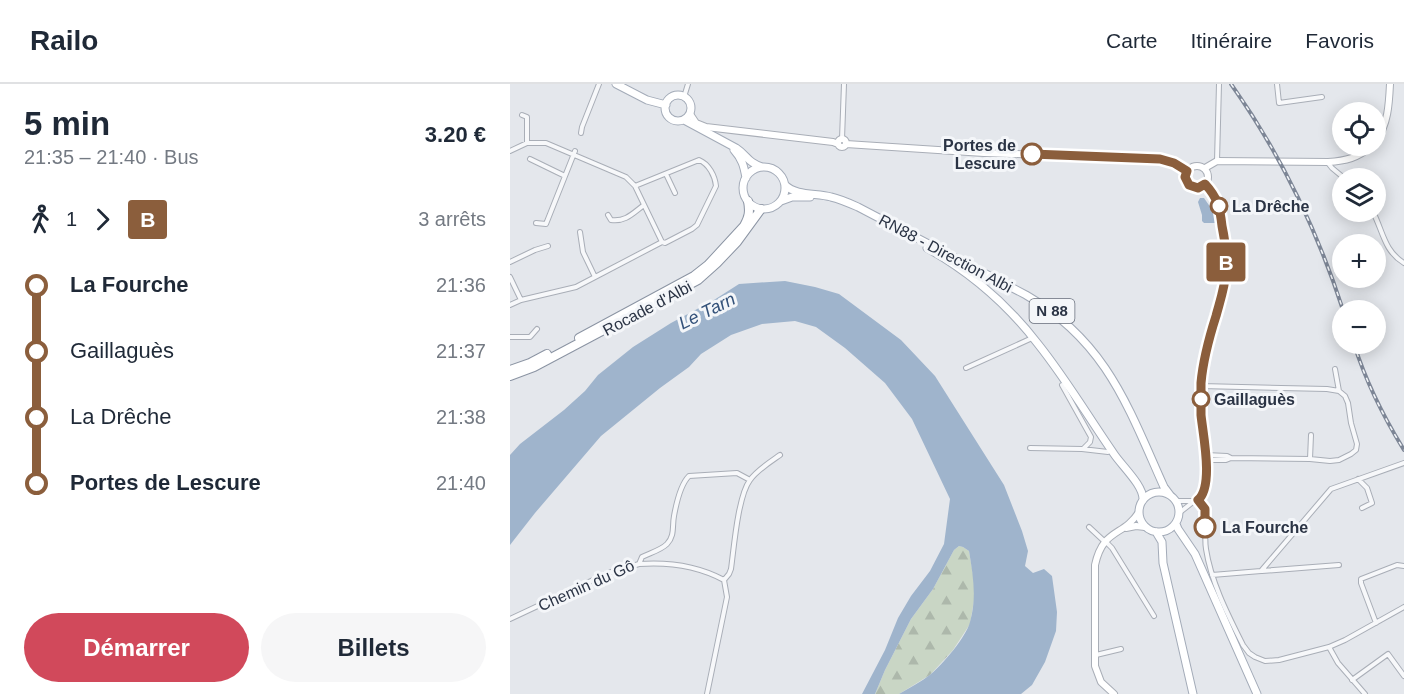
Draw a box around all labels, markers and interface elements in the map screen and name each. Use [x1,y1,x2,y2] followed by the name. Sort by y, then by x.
[30,25,98,56] text: Railo
[1106,29,1157,52] text: Carte
[1190,29,1272,52] text: Itinéraire
[1305,29,1374,52] text: Favoris
[1332,102,1386,354] map controls
[1332,102,1386,156] button: locate
[24,105,110,142] text: 5 min
[425,122,486,147] text: 3.20 €
[943,137,1016,172] place label: Portes de Lescure
[1021,143,1043,165] marker: Portes de Lescure
[24,146,199,168] text: 21:35 – 21:40 · Bus
[1332,168,1386,222] button: layers
[1210,197,1228,215] marker: La Drêche
[1232,198,1309,215] place label: La Drêche
[24,203,57,236] icon: walk
[86,203,119,236] icon: forward
[66,208,77,230] text: 1
[140,208,155,231] text: B
[418,208,486,230] text: 3 arrêts
[876,211,1015,296] street label: RN88 - Direction Albi
[1332,234,1386,288] button: +
[1206,242,1246,282] line badge: B
[1218,251,1234,274] text: B
[70,272,189,297] text: La Fourche
[436,274,486,296] text: 21:36
[600,278,695,339] street label: Rocade d'Albi
[675,289,739,333] water label: Le Tarn
[1030,299,1074,323] road number: N 88
[1332,300,1386,354] button: −
[70,338,174,363] text: Gaillaguès
[436,340,486,362] text: 21:37
[1192,390,1210,408] marker: Gaillaguès
[1214,391,1295,408] place label: Gaillaguès
[70,404,172,429] text: La Drêche
[436,406,486,428] text: 21:38
[70,470,261,495] text: Portes de Lescure
[436,472,486,494] text: 21:40
[1194,516,1216,538] marker: La Fourche
[1222,519,1308,536] place label: La Fourche
[536,557,637,614] street label: Chemin du Gô
[24,613,249,682] button: Démarrer
[261,613,486,682] button: Billets

